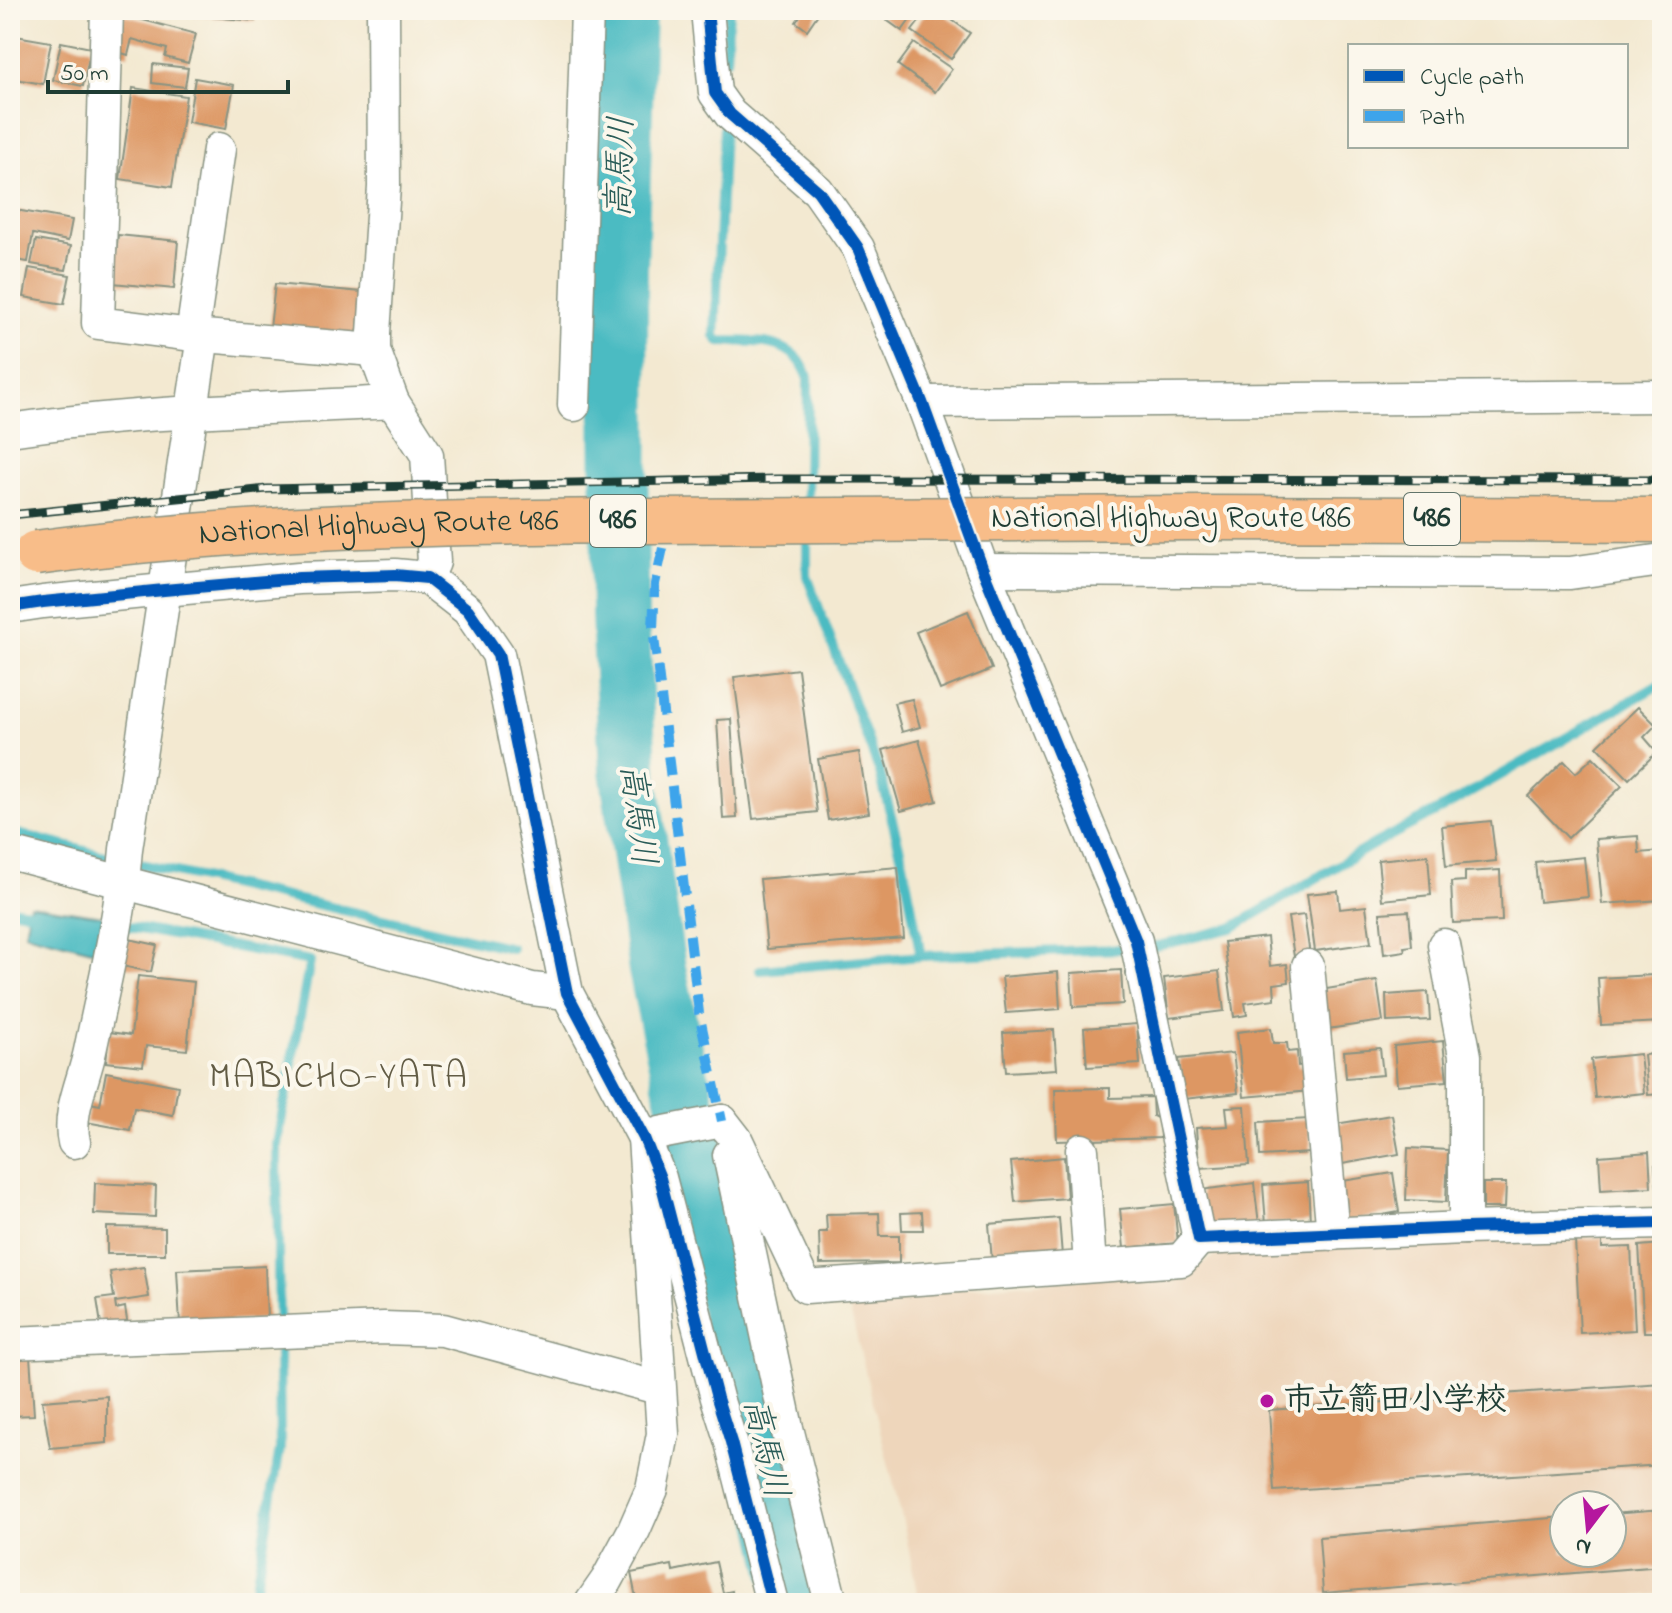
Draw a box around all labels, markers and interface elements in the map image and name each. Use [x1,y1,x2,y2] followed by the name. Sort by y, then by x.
[48,44,288,94] scale bar
[1348,44,1628,148] legend
[60,57,109,92] text: 50 m
[1420,61,1524,97] text: Cycle path
[1420,101,1465,136] text: Path
[595,115,649,219] water label: 高馬川
[1404,493,1460,545] road number: 486
[590,495,646,547] road number: 486
[991,496,1351,543] street label: National Highway Route 486
[197,498,559,559] street label: National Highway Route 486
[605,761,667,869] water label: 高馬川
[209,1052,469,1105] district label: MABICHO-YATA
[1283,1378,1507,1425] place label: 市立箭田小学校
[1258,1392,1276,1410] marker: 市立箭田小学校
[728,1394,800,1504] water label: 高馬川
[1548,1489,1628,1569] north arrow
[1572,1528,1595,1563] text: N

